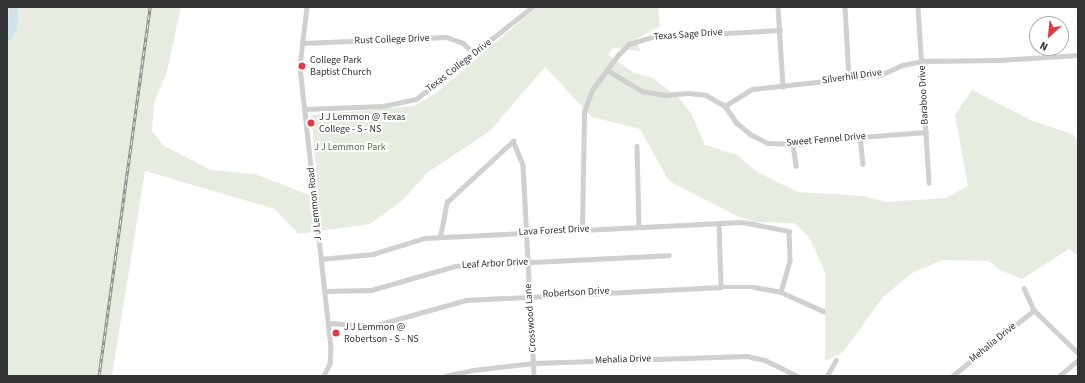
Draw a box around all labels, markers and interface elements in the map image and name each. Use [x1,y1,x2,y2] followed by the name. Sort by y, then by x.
[1029,16,1069,56] north arrow
[653,27,723,43] street label: Texas Sage Drive
[354,33,430,47] street label: Rust College Drive
[424,37,494,95] street label: Texas College Drive
[1037,38,1050,55] text: N
[310,54,371,78] place label: College Park Baptist Church
[297,61,307,71] marker: College Park Baptist Church
[916,65,932,125] street label: Baraboo Drive
[821,67,883,87] street label: Silverhill Drive
[319,111,405,134] place label: J J Lemmon @ Texas College - S - NS
[306,118,316,128] marker: J J Lemmon @ Texas College - S - NS
[786,131,866,149] street label: Sweet Fennel Drive
[314,142,386,154] park label: J J Lemmon Park
[305,166,325,242] street label: J J Lemmon Road
[518,223,590,239] street label: Lava Forest Drive
[461,256,529,272] street label: Leaf Arbor Drive
[523,283,539,353] street label: Crosswood Lane
[542,285,610,301] street label: Robertson Drive
[344,321,419,344] place label: J J Lemmon @ Robertson - S - NS
[967,321,1019,365] street label: Mehalia Drive
[331,328,341,338] marker: J J Lemmon @ Robertson - S - NS
[595,353,651,367] street label: Mehalia Drive

